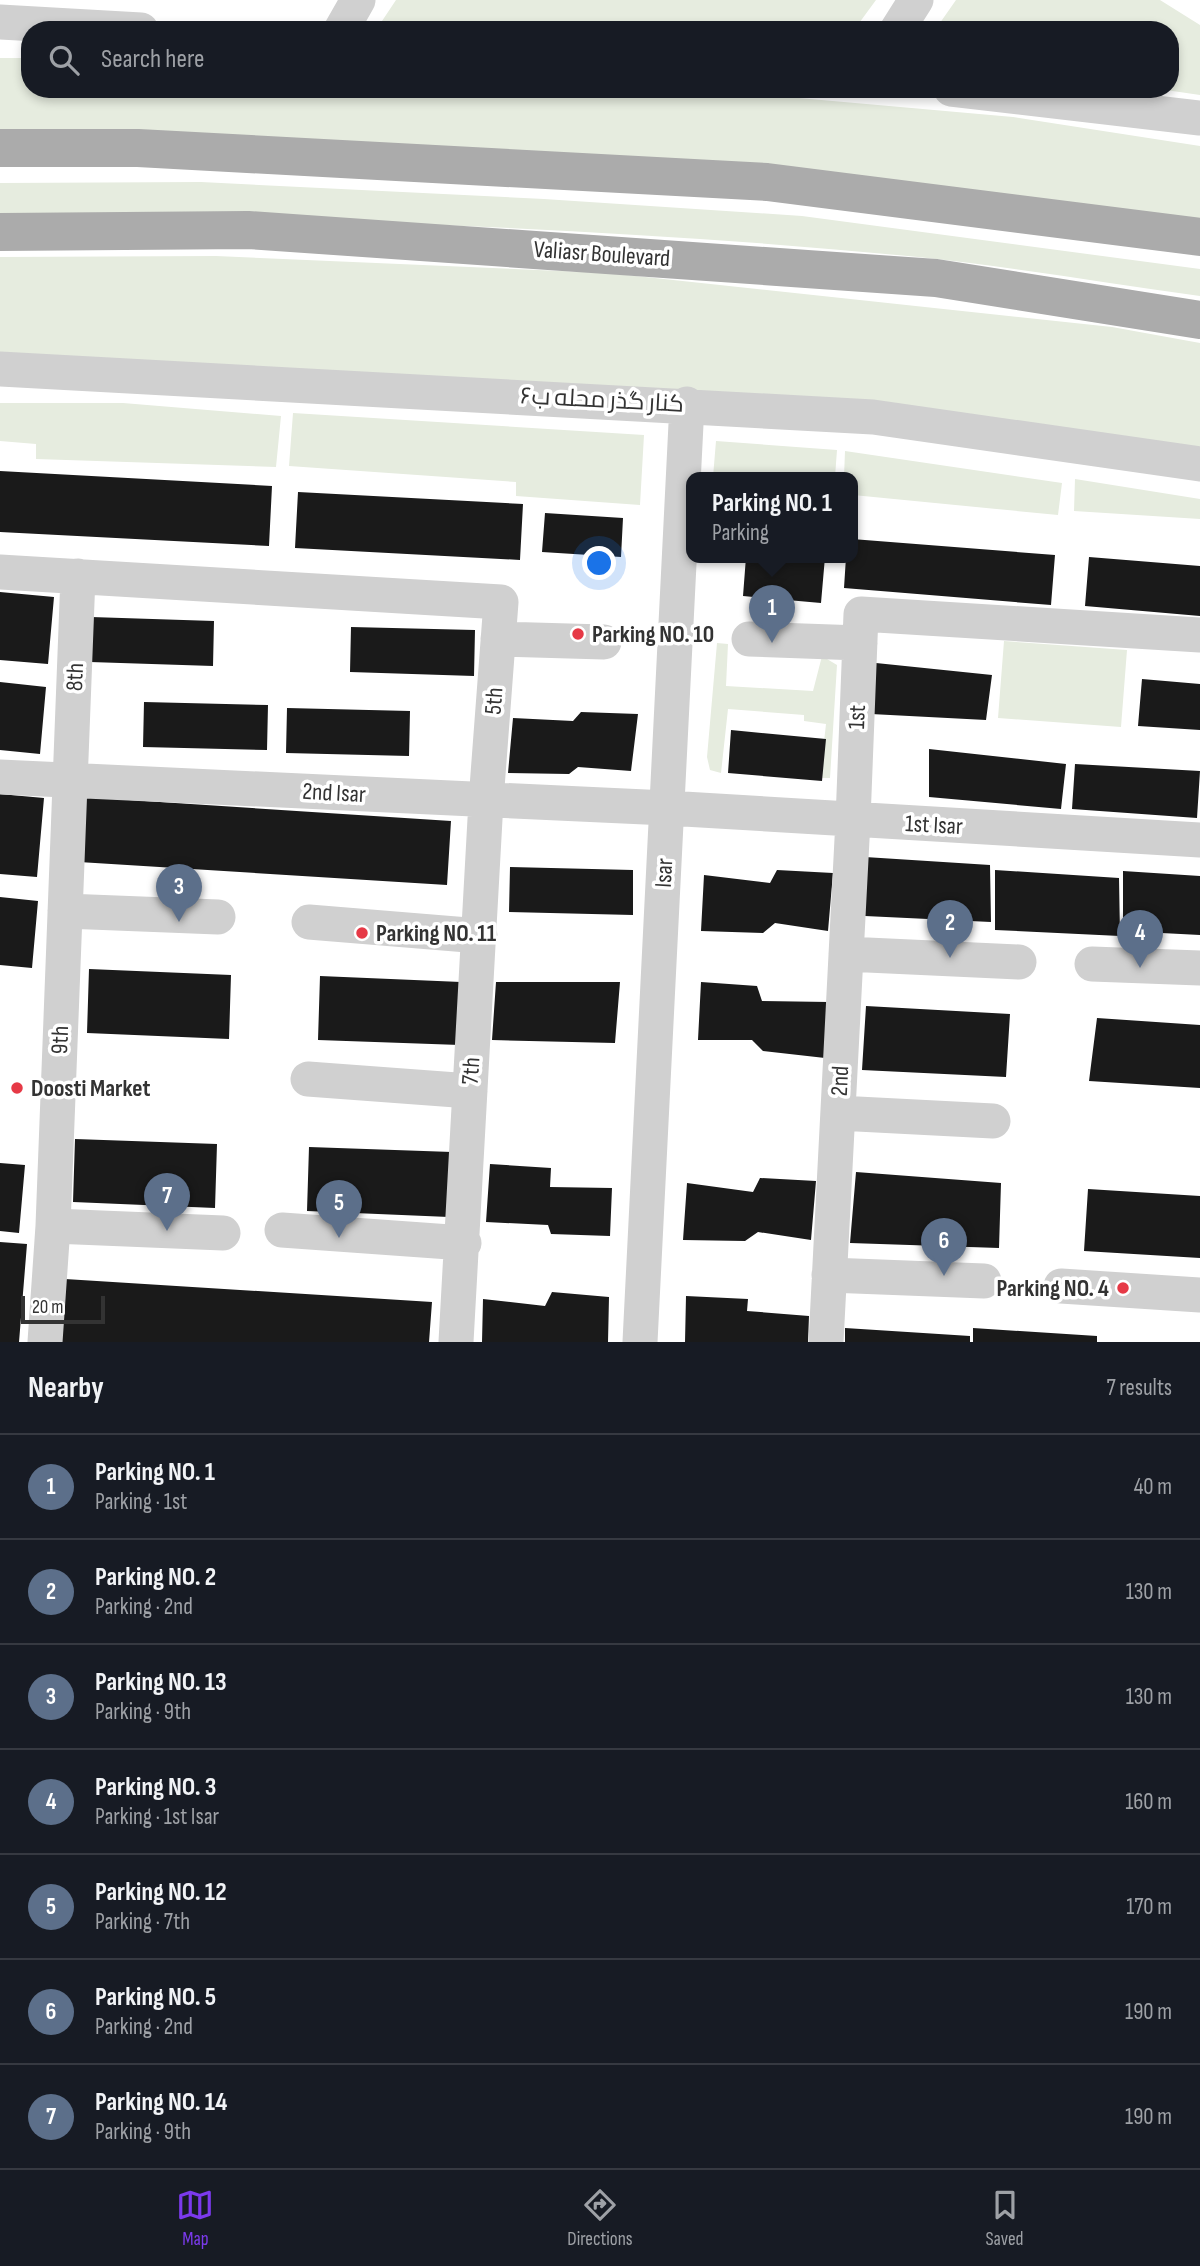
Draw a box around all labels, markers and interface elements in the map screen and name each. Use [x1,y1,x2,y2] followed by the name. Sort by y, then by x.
[21,21,1179,98] search box
[45,41,83,79] icon: search
[101,44,204,75] text: Search here
[533,235,671,273] street label: Valiasr Boulevard
[519,381,685,419] street label: کنار گذر محله ب۶
[686,472,858,563] popup
[712,488,832,519] text: Parking NO. 1
[712,519,769,547] text: Parking
[582,546,616,580] your location
[749,585,795,643] pin: 1
[592,620,714,649] place label: Parking NO. 10
[570,626,586,642] marker: Parking NO. 10
[60,662,90,692] street label: 8th
[479,686,509,716] street label: 5th
[842,704,872,730] street label: 1st
[302,777,367,809] street label: 2nd Isar
[904,809,964,841] street label: 1st Isar
[649,857,679,888] street label: Isar
[156,864,202,922] pin: 3
[927,900,973,958] pin: 2
[1117,910,1163,968] pin: 4
[376,919,497,948] place label: Parking NO. 11
[354,925,370,941] marker: Parking NO. 11
[45,1025,75,1055] street label: 9th
[456,1056,486,1086] street label: 7th
[825,1065,855,1097] street label: 2nd
[31,1074,150,1103] place label: Doosti Market
[9,1080,25,1096] marker: Doosti Market
[144,1173,190,1231] pin: 7
[316,1180,362,1238] pin: 5
[921,1218,967,1276] pin: 6
[996,1274,1109,1303] place label: Parking NO. 4
[1115,1280,1131,1296] marker: Parking NO. 4
[21,1293,105,1325] scale bar
[32,1296,64,1319] text: 20 m
[28,1370,104,1406] text: Nearby
[1106,1374,1172,1402] text: 7 results
[95,1457,215,1488] text: Parking NO. 1
[46,1473,56,1501] text: 1
[1134,1473,1172,1501] text: 40 m
[95,1488,187,1516] text: Parking · 1st
[95,1562,216,1593] text: Parking NO. 2
[46,1578,56,1606] text: 2
[1126,1578,1172,1606] text: 130 m
[95,1593,193,1621] text: Parking · 2nd
[95,1667,227,1698] text: Parking NO. 13
[46,1683,56,1711] text: 3
[1126,1683,1172,1711] text: 130 m
[95,1698,191,1726] text: Parking · 9th
[95,1772,216,1803] text: Parking NO. 3
[46,1788,56,1816] text: 4
[1125,1788,1172,1816] text: 160 m
[95,1803,219,1831] text: Parking · 1st Isar
[95,1877,227,1908] text: Parking NO. 12
[46,1893,56,1921] text: 5
[1126,1893,1172,1921] text: 170 m
[95,1908,190,1936] text: Parking · 7th
[95,1982,216,2013] text: Parking NO. 5
[46,1998,56,2026] text: 6
[1125,1998,1172,2026] text: 190 m
[95,2013,193,2041] text: Parking · 2nd
[95,2087,227,2118] text: Parking NO. 14
[46,2103,56,2131] text: 7
[1125,2103,1172,2131] text: 190 m
[95,2118,191,2146] text: Parking · 9th
[176,2186,214,2251] tab: Map
[567,2186,633,2251] tab: Directions
[985,2186,1024,2251] tab: Saved

